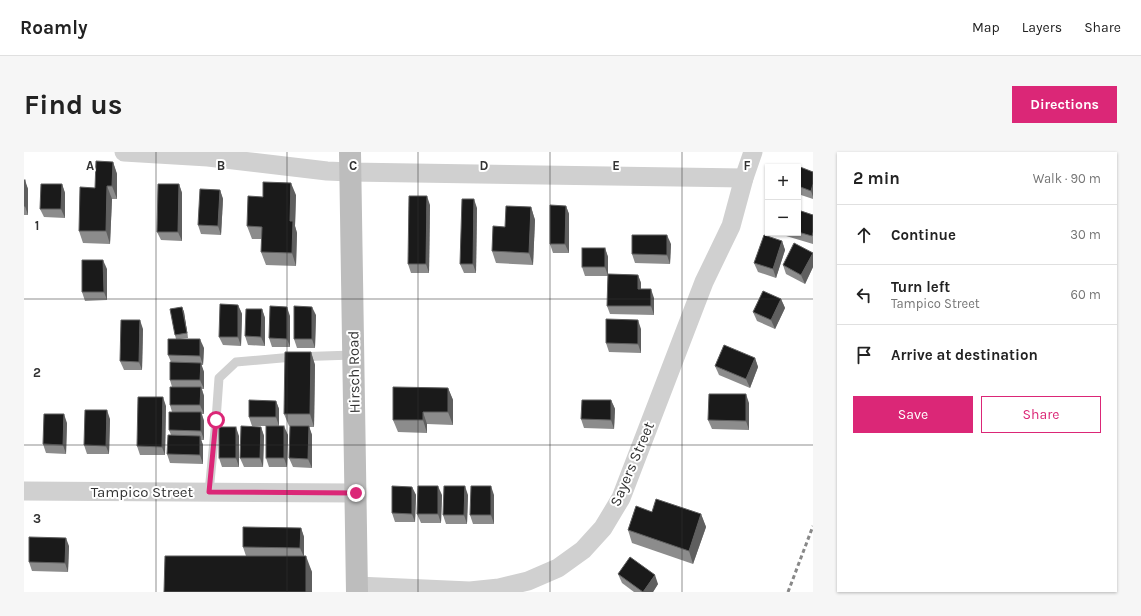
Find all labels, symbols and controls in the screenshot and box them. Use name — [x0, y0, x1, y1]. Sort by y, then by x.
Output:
text: Roamly — [20, 17, 87, 39]
text: Map — [972, 19, 1000, 36]
text: Layers — [1022, 19, 1062, 36]
text: Share — [1084, 19, 1121, 36]
button: Directions — [1012, 86, 1117, 123]
text: Find us — [24, 88, 123, 121]
text: A — [86, 158, 94, 173]
text: B — [217, 158, 225, 173]
text: C — [349, 158, 357, 173]
text: D — [480, 158, 489, 173]
text: E — [612, 158, 620, 173]
text: F — [743, 158, 751, 173]
map controls — [765, 164, 801, 236]
button: + — [765, 164, 801, 200]
text: 2 min — [853, 168, 900, 188]
text: Walk · 90 m — [1033, 171, 1101, 186]
button: − — [765, 200, 801, 236]
text: 1 — [35, 218, 39, 233]
icon: ahead — [853, 224, 875, 246]
text: Continue — [891, 226, 956, 244]
text: 30 m — [1070, 227, 1101, 242]
text: Turn left — [891, 278, 950, 296]
icon: left — [853, 284, 875, 306]
text: 60 m — [1071, 287, 1101, 302]
text: Tampico Street — [891, 296, 980, 311]
street label: Hirsch Road — [344, 331, 364, 413]
icon: arrive — [853, 344, 875, 366]
text: Arrive at destination — [891, 346, 1038, 364]
text: 2 — [33, 365, 41, 380]
button: Save — [853, 396, 973, 433]
button: Share — [981, 396, 1101, 433]
route start — [207, 411, 225, 429]
street label: Sayers Street — [606, 419, 658, 509]
street label: Tampico Street — [91, 483, 194, 501]
route end — [347, 484, 365, 502]
text: 3 — [33, 511, 41, 526]

